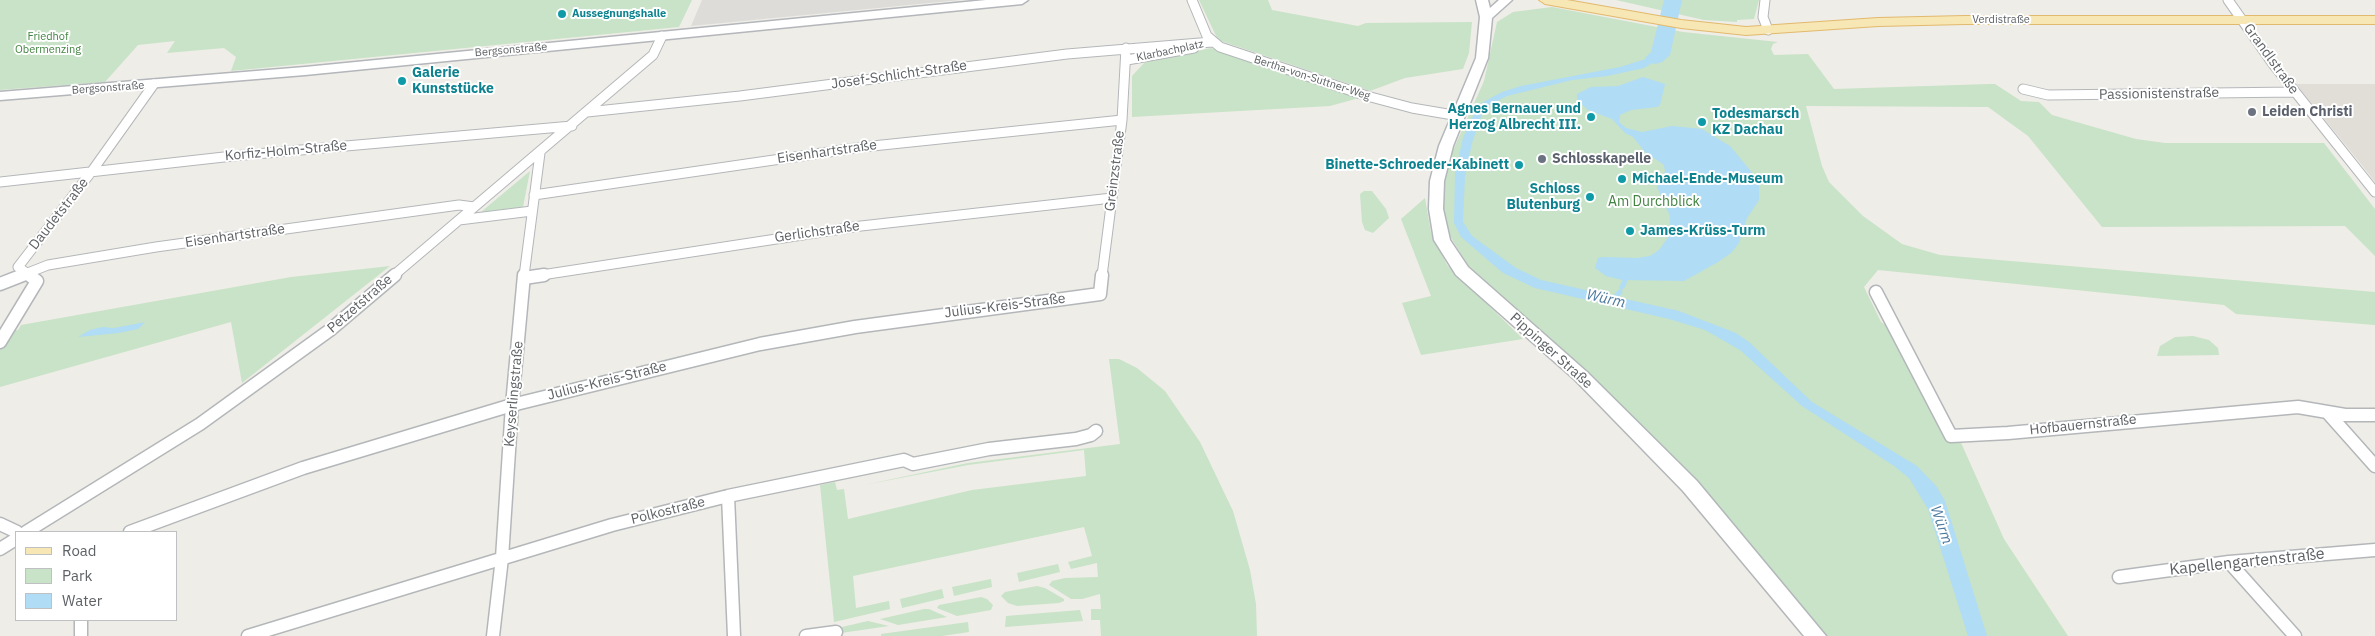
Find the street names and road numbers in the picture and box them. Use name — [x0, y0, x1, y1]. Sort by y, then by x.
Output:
street label: Verdistraße — [1972, 13, 2030, 27]
street label: Grandlstraße — [2240, 20, 2302, 98]
street label: Klarbachplatz — [1135, 37, 1205, 65]
street label: Bergsonstraße — [474, 40, 548, 60]
street label: Bertha-von-Suttner-Weg — [1252, 53, 1372, 103]
street label: Josef-Schlicht-Straße — [830, 57, 968, 93]
street label: Bergsonstraße — [71, 79, 145, 97]
street label: Passionistenstraße — [2099, 85, 2219, 103]
street label: Greinzstraße — [1102, 130, 1128, 212]
street label: Korfiz-Holm-Straße — [224, 137, 348, 165]
street label: Eisenhartstraße — [776, 137, 878, 167]
street label: Daudetstraße — [26, 175, 92, 253]
street label: Gerlichstraße — [773, 218, 861, 246]
street label: Eisenhartstraße — [184, 221, 286, 251]
street label: Petzetstraße — [324, 271, 396, 337]
street label: Julius-Kreis-Straße — [944, 290, 1066, 322]
street label: Pippinger Straße — [1506, 310, 1596, 392]
street label: Keyserlingstraße — [501, 340, 527, 448]
street label: Julius-Kreis-Straße — [546, 358, 668, 404]
street label: Hofbauernstraße — [2029, 411, 2137, 439]
street label: Polkostraße — [629, 494, 707, 528]
street label: Kapellengartenstraße — [2168, 544, 2326, 580]

